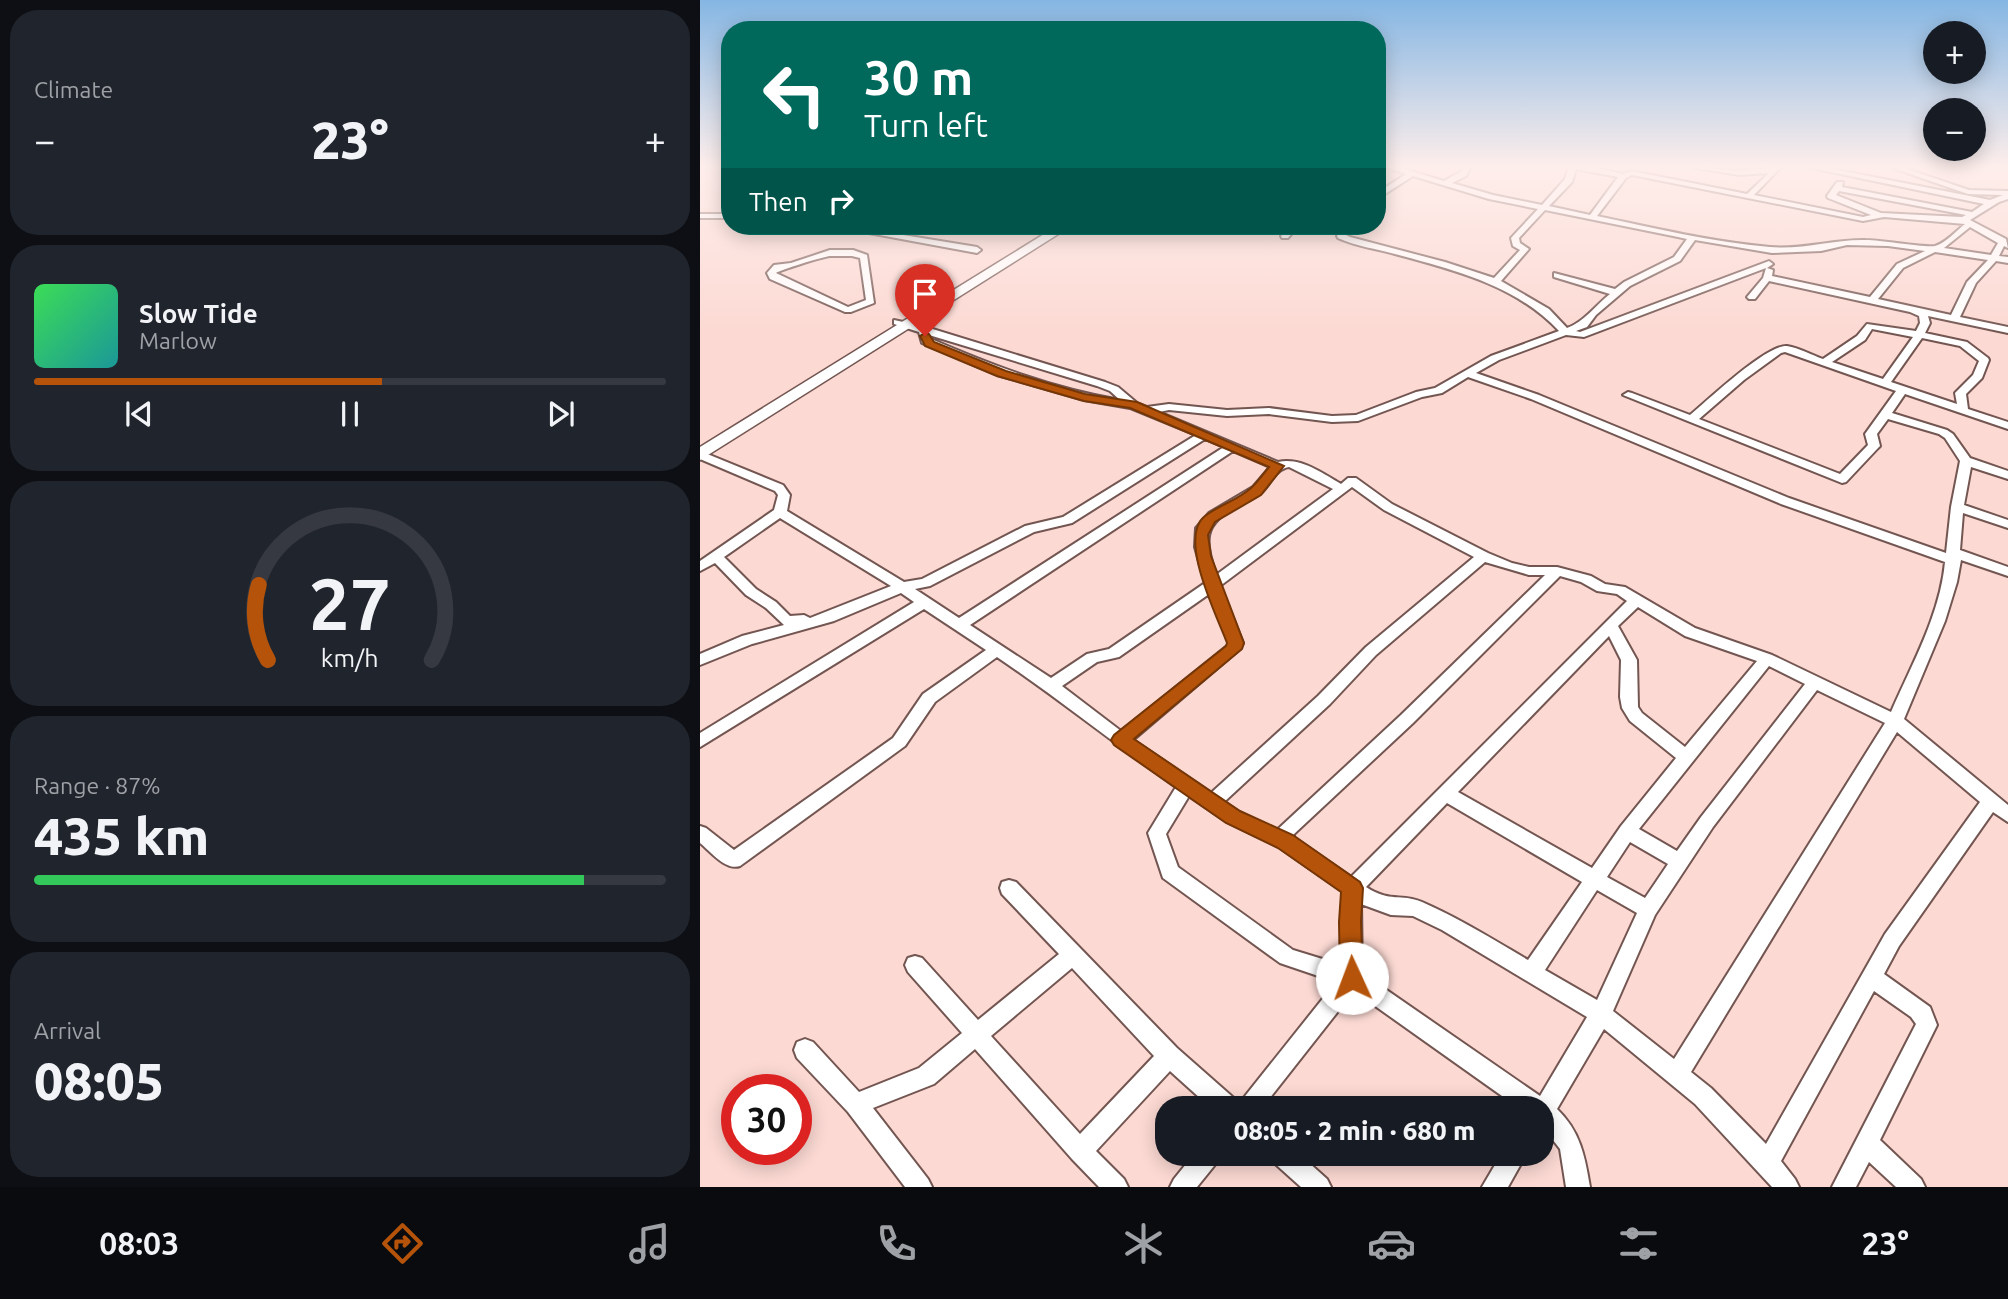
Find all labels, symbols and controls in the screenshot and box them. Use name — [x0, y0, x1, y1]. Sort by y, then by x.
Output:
map controls — [1923, 21, 1986, 161]
button: + — [1923, 21, 1986, 84]
icon: left — [749, 49, 840, 140]
text: 30 m — [864, 49, 973, 104]
text: Climate — [34, 77, 113, 102]
button: − — [1923, 98, 1986, 161]
text: Turn left — [864, 107, 988, 143]
text: 23° — [311, 111, 389, 169]
text: − — [34, 119, 55, 161]
text: + — [645, 119, 666, 161]
icon: right — [822, 182, 860, 220]
text: Then — [749, 187, 808, 216]
pin — [895, 264, 955, 336]
icon: arrive — [906, 275, 944, 313]
text: Slow Tide — [139, 299, 258, 328]
text: Marlow — [139, 328, 217, 353]
icon: previous — [120, 395, 158, 433]
icon: pause — [331, 395, 369, 433]
icon: next — [542, 395, 580, 433]
text: 27 — [309, 562, 391, 644]
text: km/h — [321, 643, 379, 671]
text: Range · 87% — [34, 773, 161, 798]
text: 435 km — [34, 807, 209, 865]
position arrow — [1315, 941, 1389, 1015]
text: Arrival — [34, 1018, 101, 1043]
text: 08:05 — [34, 1052, 164, 1110]
speed limit sign: 30 — [721, 1074, 812, 1165]
text: 08:05 · 2 min · 680 m — [1234, 1116, 1475, 1145]
icon: directions — [378, 1219, 427, 1268]
icon: music — [625, 1219, 674, 1268]
icon: phone — [872, 1219, 921, 1268]
icon: climate — [1119, 1219, 1168, 1268]
icon: car — [1367, 1219, 1416, 1268]
icon: filters — [1614, 1219, 1663, 1268]
text: 08:03 — [99, 1225, 179, 1261]
text: 23° — [1861, 1225, 1909, 1261]

